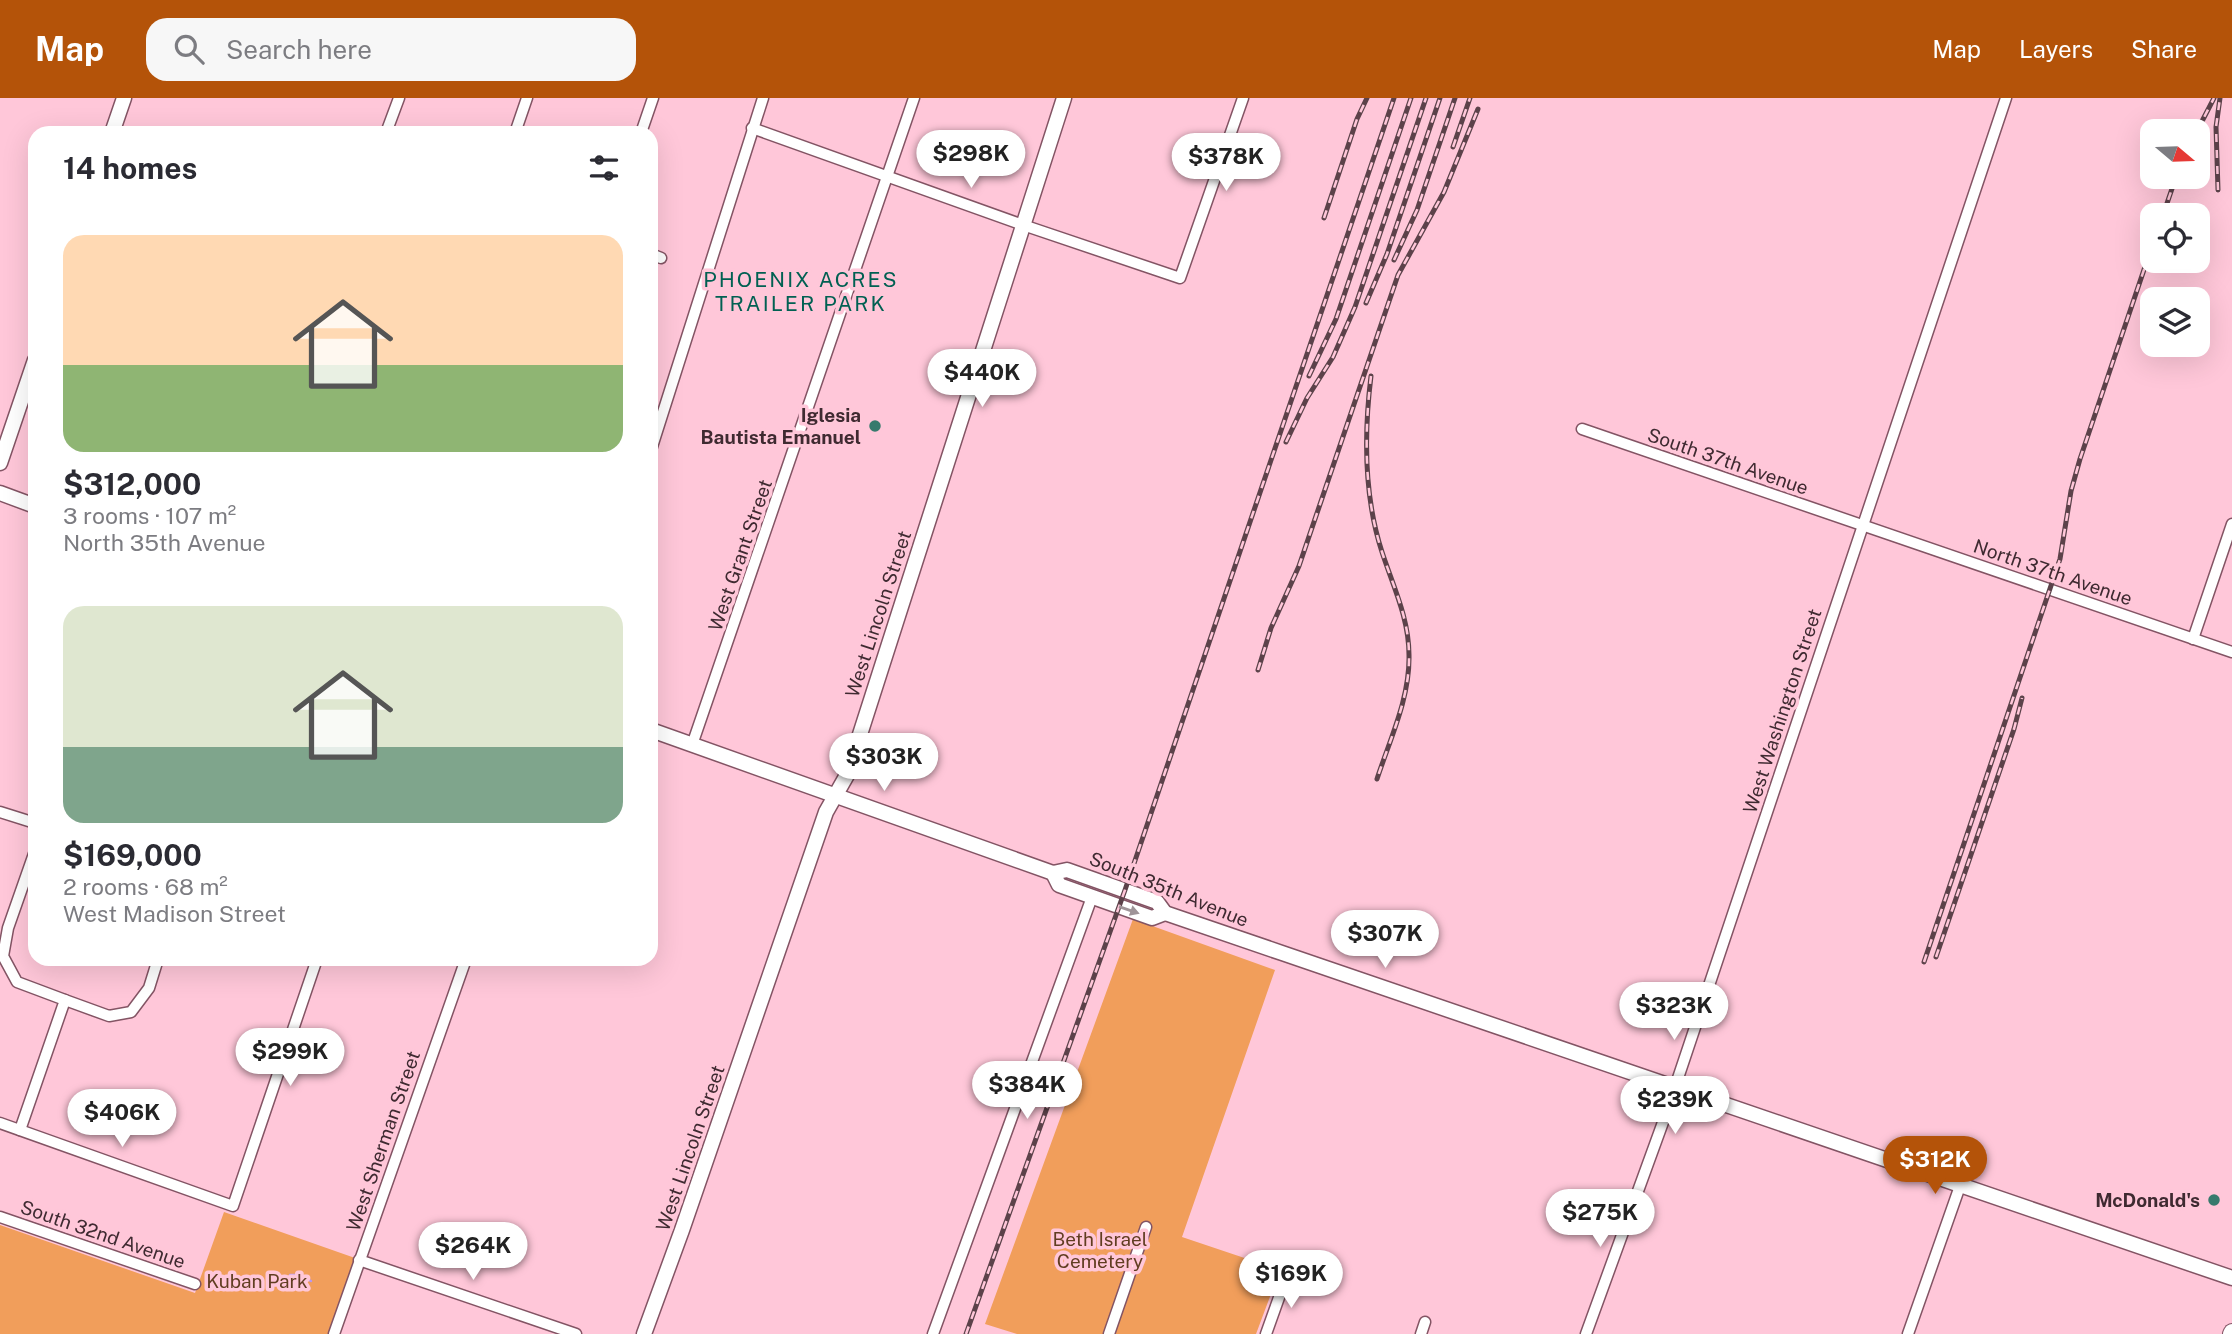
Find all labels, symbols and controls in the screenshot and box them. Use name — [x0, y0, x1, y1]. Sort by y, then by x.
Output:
search box — [146, 18, 636, 81]
text: Map — [35, 30, 104, 68]
icon: search — [170, 30, 208, 68]
text: Search here — [226, 34, 372, 65]
text: Map — [1932, 35, 1981, 63]
text: Layers — [2019, 35, 2093, 63]
text: Share — [2131, 35, 2197, 63]
north arrow — [2140, 119, 2210, 189]
map controls — [2140, 119, 2210, 357]
pin: $298K — [922, 130, 1020, 190]
pin: $378K — [1177, 134, 1275, 193]
text: $298K — [932, 139, 1010, 166]
text: $378K — [1188, 142, 1264, 169]
icon: filters — [585, 149, 623, 187]
text: 14 homes — [63, 150, 197, 186]
button: locate — [2140, 203, 2210, 273]
district label: PHOENIX ACRES TRAILER PARK — [703, 267, 899, 316]
icon: home — [280, 281, 406, 407]
button: layers — [2140, 287, 2210, 357]
pin: $440K — [933, 350, 1031, 409]
text: $440K — [943, 358, 1021, 385]
place label: Iglesia Bautista Emanuel — [701, 404, 861, 448]
marker: Iglesia Bautista Emanuel — [867, 418, 883, 434]
street label: South 37th Avenue — [1645, 423, 1811, 499]
text: $312,000 — [63, 466, 201, 502]
street label: West Grant Street — [704, 476, 776, 634]
text: 3 rooms · 107 m² — [63, 502, 236, 529]
street label: West Lincoln Street — [841, 528, 915, 700]
text: North 35th Avenue — [63, 529, 266, 556]
street label: North 37th Avenue — [1971, 535, 2135, 609]
street label: West Washington Street — [1738, 606, 1826, 816]
icon: home — [280, 652, 406, 778]
pin: $303K — [835, 734, 933, 793]
text: $303K — [845, 742, 923, 769]
text: $169,000 — [63, 837, 202, 873]
street label: South 35th Avenue — [1086, 847, 1252, 931]
text: 2 rooms · 68 m² — [63, 873, 228, 900]
text: West Madison Street — [63, 900, 286, 927]
one-way arrow — [1118, 905, 1139, 916]
pin: $307K — [1336, 910, 1434, 970]
text: $307K — [1347, 919, 1423, 946]
pin: $323K — [1625, 982, 1723, 1042]
text: $323K — [1635, 991, 1713, 1018]
pin: $299K — [241, 1028, 339, 1088]
text: $299K — [252, 1037, 329, 1064]
street label: West Sherman Street — [342, 1048, 424, 1234]
street label: West Lincoln Street — [651, 1062, 729, 1234]
pin: $384K — [978, 1062, 1076, 1121]
text: $384K — [988, 1070, 1066, 1097]
pin: $239K — [1626, 1076, 1724, 1136]
text: $239K — [1636, 1085, 1714, 1112]
pin: $406K — [73, 1090, 171, 1149]
text: $406K — [83, 1098, 161, 1125]
pin: $312K — [1886, 1136, 1984, 1196]
text: $312K — [1899, 1145, 1971, 1172]
place label: McDonald's — [2095, 1189, 2200, 1211]
pin: $275K — [1551, 1190, 1649, 1249]
marker: McDonald's — [2206, 1192, 2222, 1208]
street label: South 32nd Avenue — [18, 1195, 188, 1273]
text: $275K — [1562, 1198, 1638, 1225]
pin: $264K — [424, 1222, 522, 1282]
park label: Beth Israel Cemetery — [1052, 1228, 1148, 1272]
text: $264K — [435, 1231, 511, 1258]
pin: $169K — [1242, 1250, 1340, 1310]
text: $169K — [1255, 1259, 1327, 1286]
park label: Kuban Park — [206, 1270, 308, 1292]

